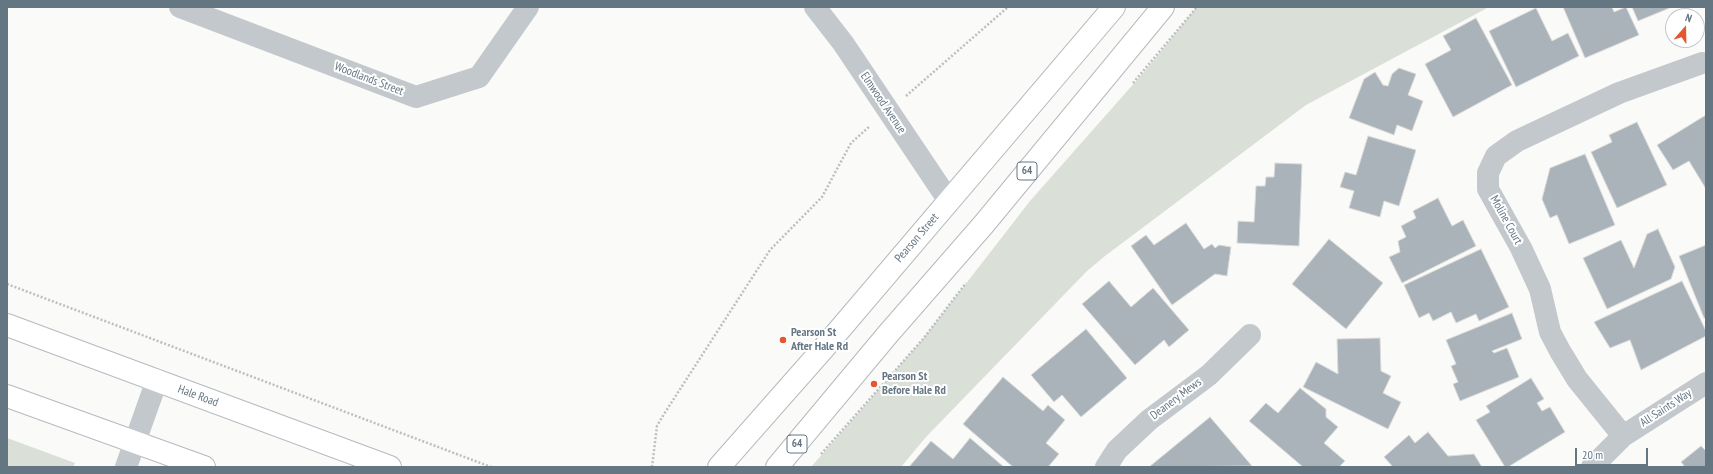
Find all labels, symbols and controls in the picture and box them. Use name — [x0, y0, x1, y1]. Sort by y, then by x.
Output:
north arrow — [1665, 8, 1705, 48]
text: N — [1684, 10, 1694, 25]
street label: Woodlands Street — [332, 59, 406, 99]
street label: Elmwood Avenue — [857, 69, 909, 137]
road number: 64 — [1017, 162, 1037, 180]
street label: Moline Court — [1487, 193, 1525, 247]
street label: Pearson Street — [892, 211, 942, 265]
place label: Pearson St After Hale Rd — [791, 326, 848, 354]
marker: Pearson St After Hale Rd — [778, 335, 788, 345]
place label: Pearson St Before Hale Rd — [882, 370, 946, 398]
street label: Deanery Mews — [1148, 375, 1204, 423]
marker: Pearson St Before Hale Rd — [869, 379, 879, 389]
street label: Hale Road — [176, 382, 220, 410]
street label: All Saints Way — [1638, 386, 1694, 430]
road number: 64 — [787, 435, 807, 453]
scale bar — [1577, 440, 1650, 466]
text: 20 m — [1582, 447, 1603, 462]

